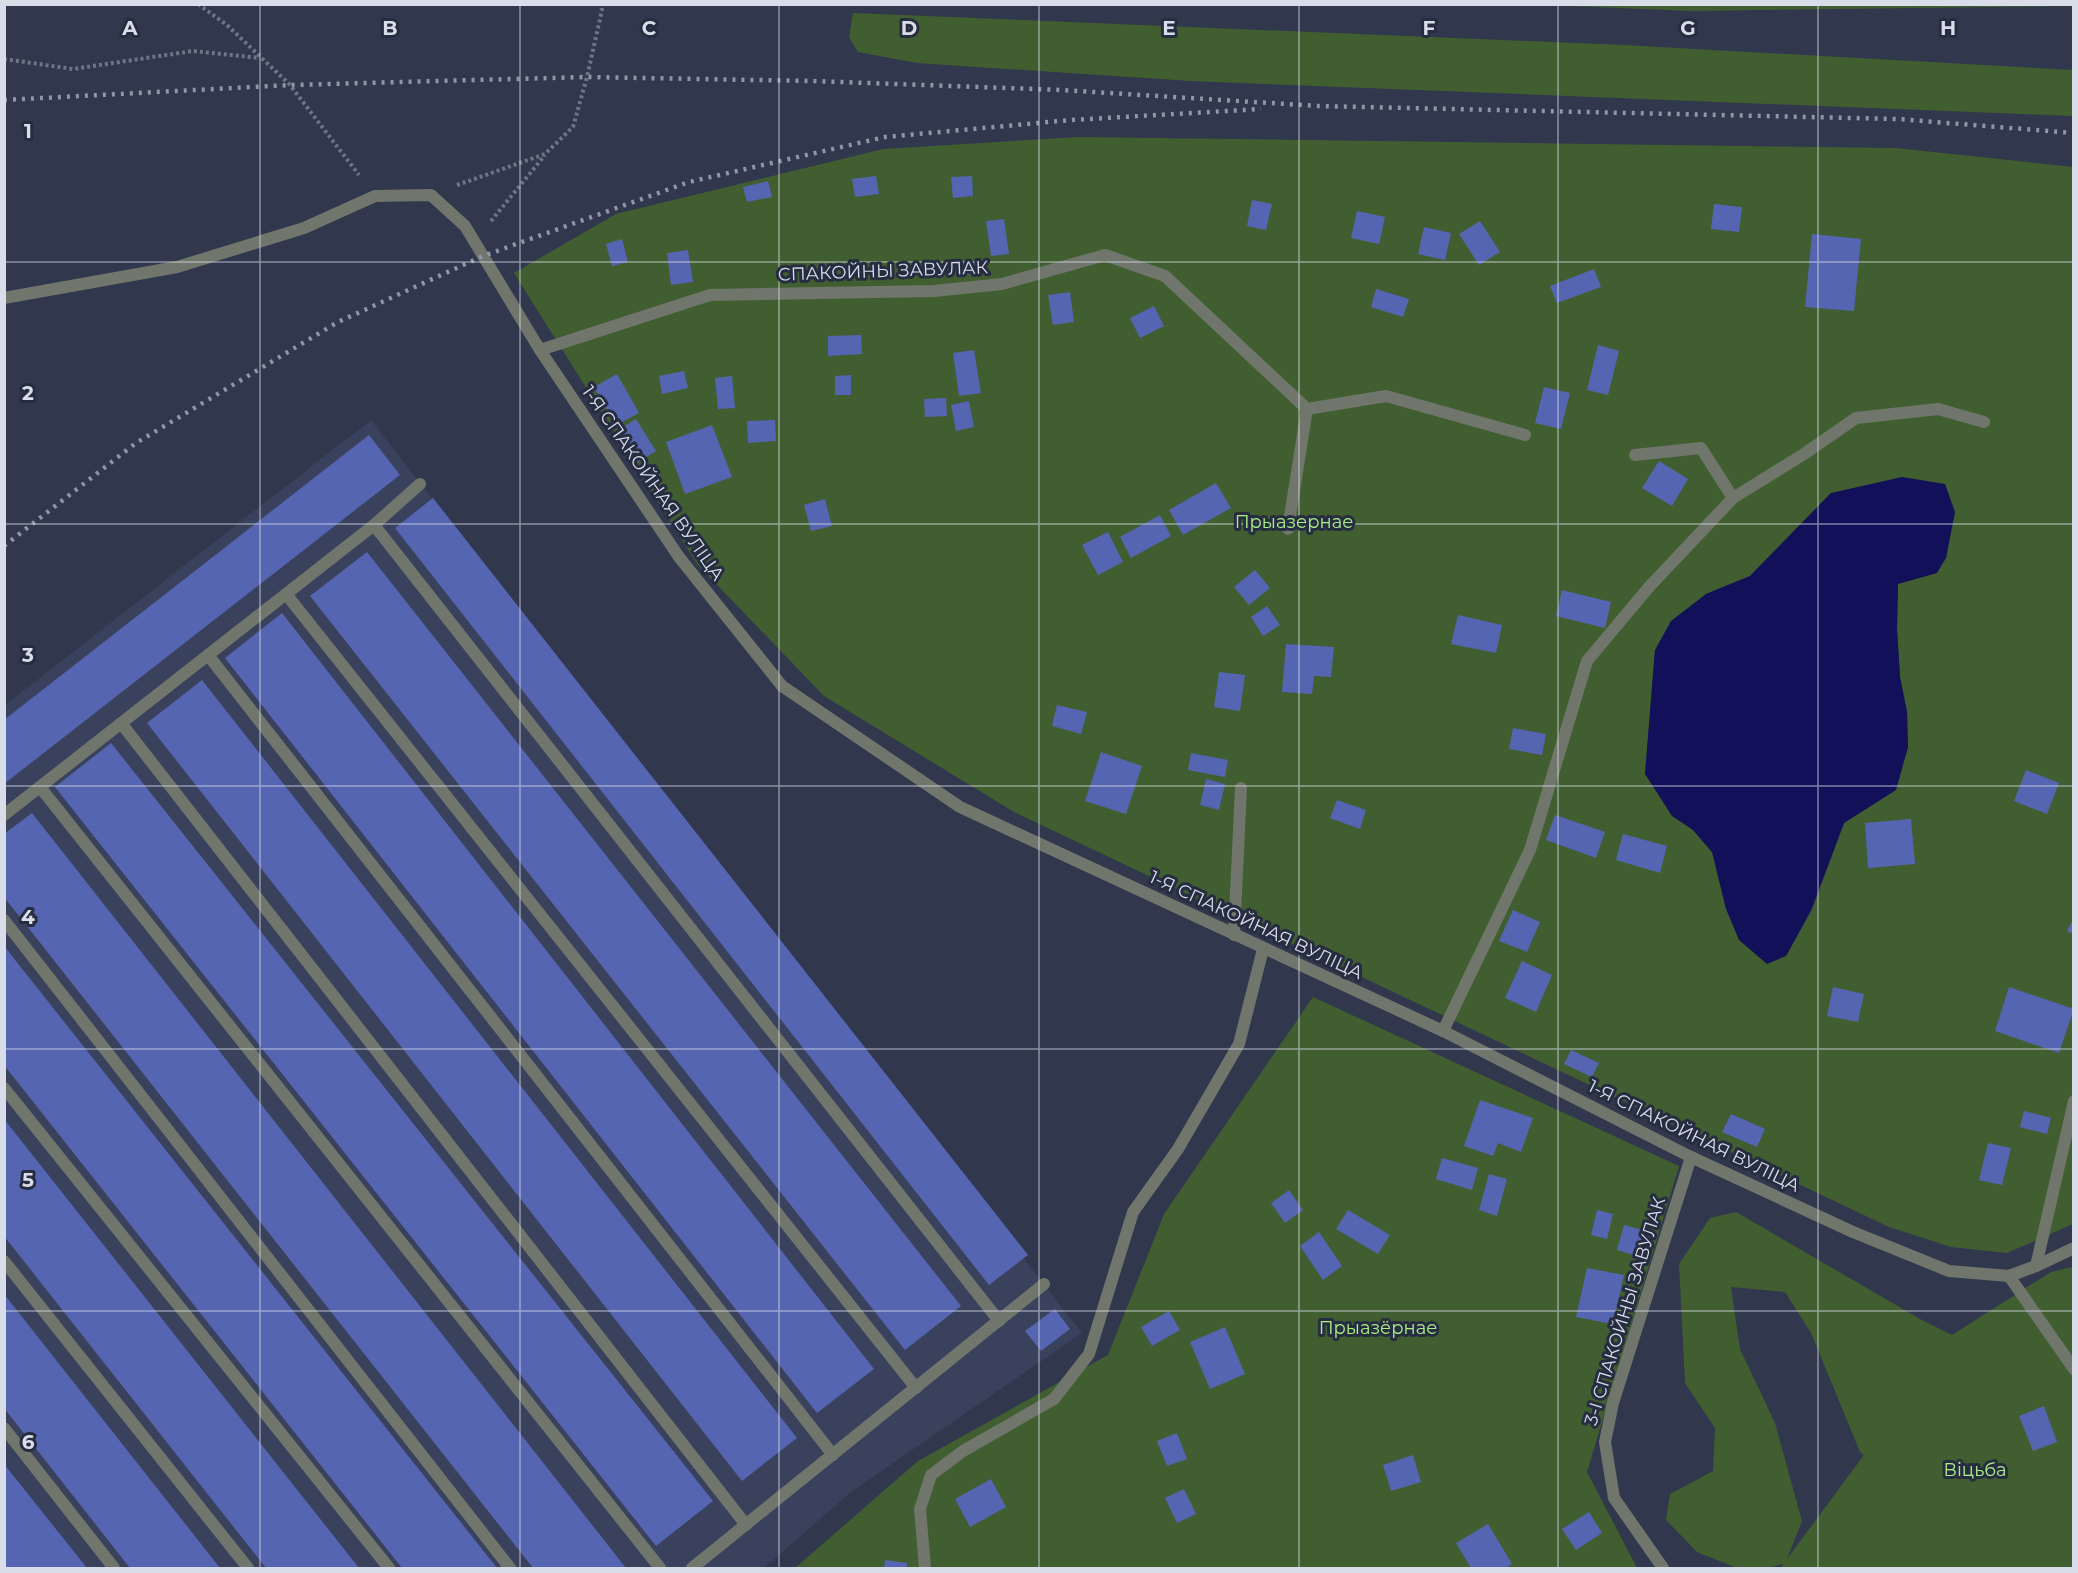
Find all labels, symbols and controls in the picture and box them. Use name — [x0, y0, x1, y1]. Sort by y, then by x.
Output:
text: A — [121, 16, 138, 40]
text: B — [382, 16, 398, 40]
text: C — [642, 16, 657, 40]
text: D — [901, 16, 917, 40]
text: E — [1162, 16, 1176, 40]
text: F — [1423, 16, 1436, 40]
text: G — [1680, 16, 1696, 40]
text: H — [1940, 16, 1956, 40]
text: 1 — [24, 119, 32, 143]
street label: СПАКОЙНЫ ЗАВУЛАК — [778, 256, 989, 286]
text: 2 — [22, 381, 34, 405]
street label: 1-Я СПАКОЙНАЯ ВУЛІЦА — [577, 381, 729, 585]
park label: Прыазернае — [1235, 511, 1353, 533]
text: 3 — [21, 643, 34, 667]
street label: 1-Я СПАКОЙНАЯ ВУЛІЦА — [1146, 866, 1367, 984]
text: 4 — [21, 905, 35, 929]
street label: 1-Я СПАКОЙНАЯ ВУЛІЦА — [1584, 1075, 1804, 1197]
text: 5 — [22, 1168, 34, 1192]
street label: 3-І СПАКОЙНЫ ЗАВУЛАК — [1580, 1194, 1670, 1428]
park label: Прыазёрнае — [1319, 1317, 1437, 1339]
text: 6 — [22, 1430, 35, 1454]
park label: Віцьба — [1943, 1459, 2007, 1481]

